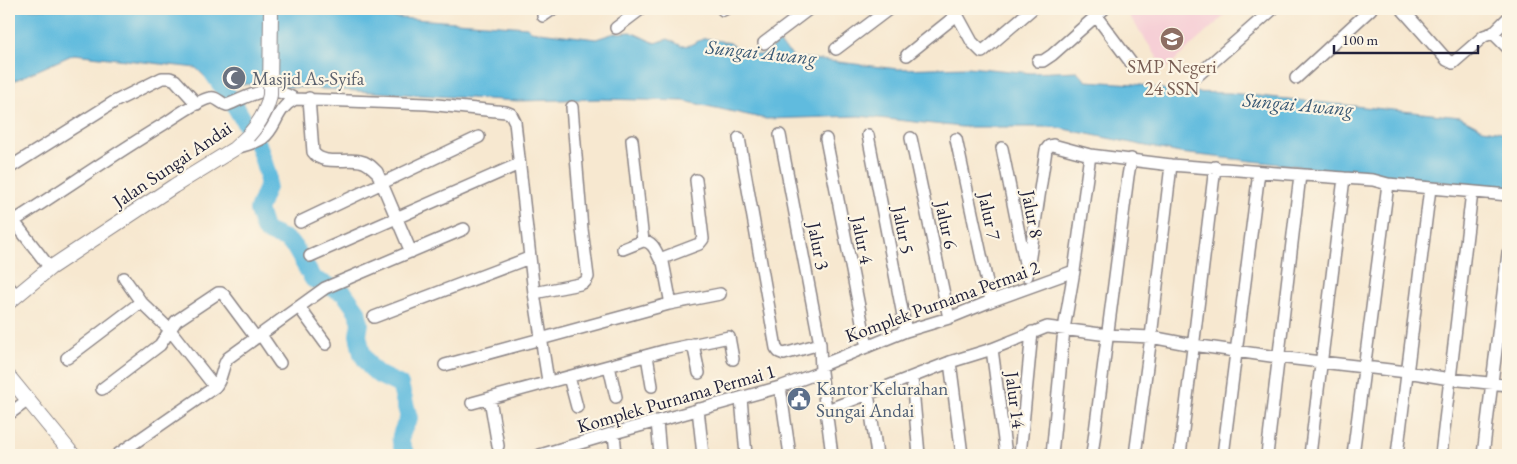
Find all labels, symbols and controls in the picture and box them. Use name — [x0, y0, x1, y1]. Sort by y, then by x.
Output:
scale bar — [1334, 22, 1478, 54]
school or university icon: SMP Negeri 24 SSN — [1159, 26, 1185, 52]
text: 100 m — [1342, 30, 1379, 49]
water label: Sungai Awang — [704, 33, 818, 71]
place label: SMP Negeri 24 SSN — [1127, 54, 1217, 101]
mosque icon: Masjid As-Syifa — [221, 65, 247, 91]
place label: Masjid As-Syifa — [252, 66, 365, 91]
water label: Sungai Awang — [1241, 86, 1355, 122]
street label: Jalan Sungai Andai — [106, 115, 237, 215]
street label: Jalur 8 — [1015, 186, 1049, 240]
street label: Jalur 7 — [972, 188, 1007, 243]
street label: Jalur 6 — [929, 197, 964, 251]
street label: Jalur 5 — [886, 202, 920, 256]
street label: Jalur 4 — [845, 212, 880, 267]
street label: Jalur 3 — [801, 218, 835, 272]
street label: Komplek Purnama Permai 2 — [841, 255, 1043, 348]
street label: Komplek Purnama Permai 1 — [574, 358, 778, 439]
street label: Jalur 14 — [999, 368, 1031, 431]
place label: Kantor Kelurahan Sungai Andai — [816, 376, 948, 423]
public building icon: Kantor Kelurahan Sungai Andai — [786, 386, 812, 412]

